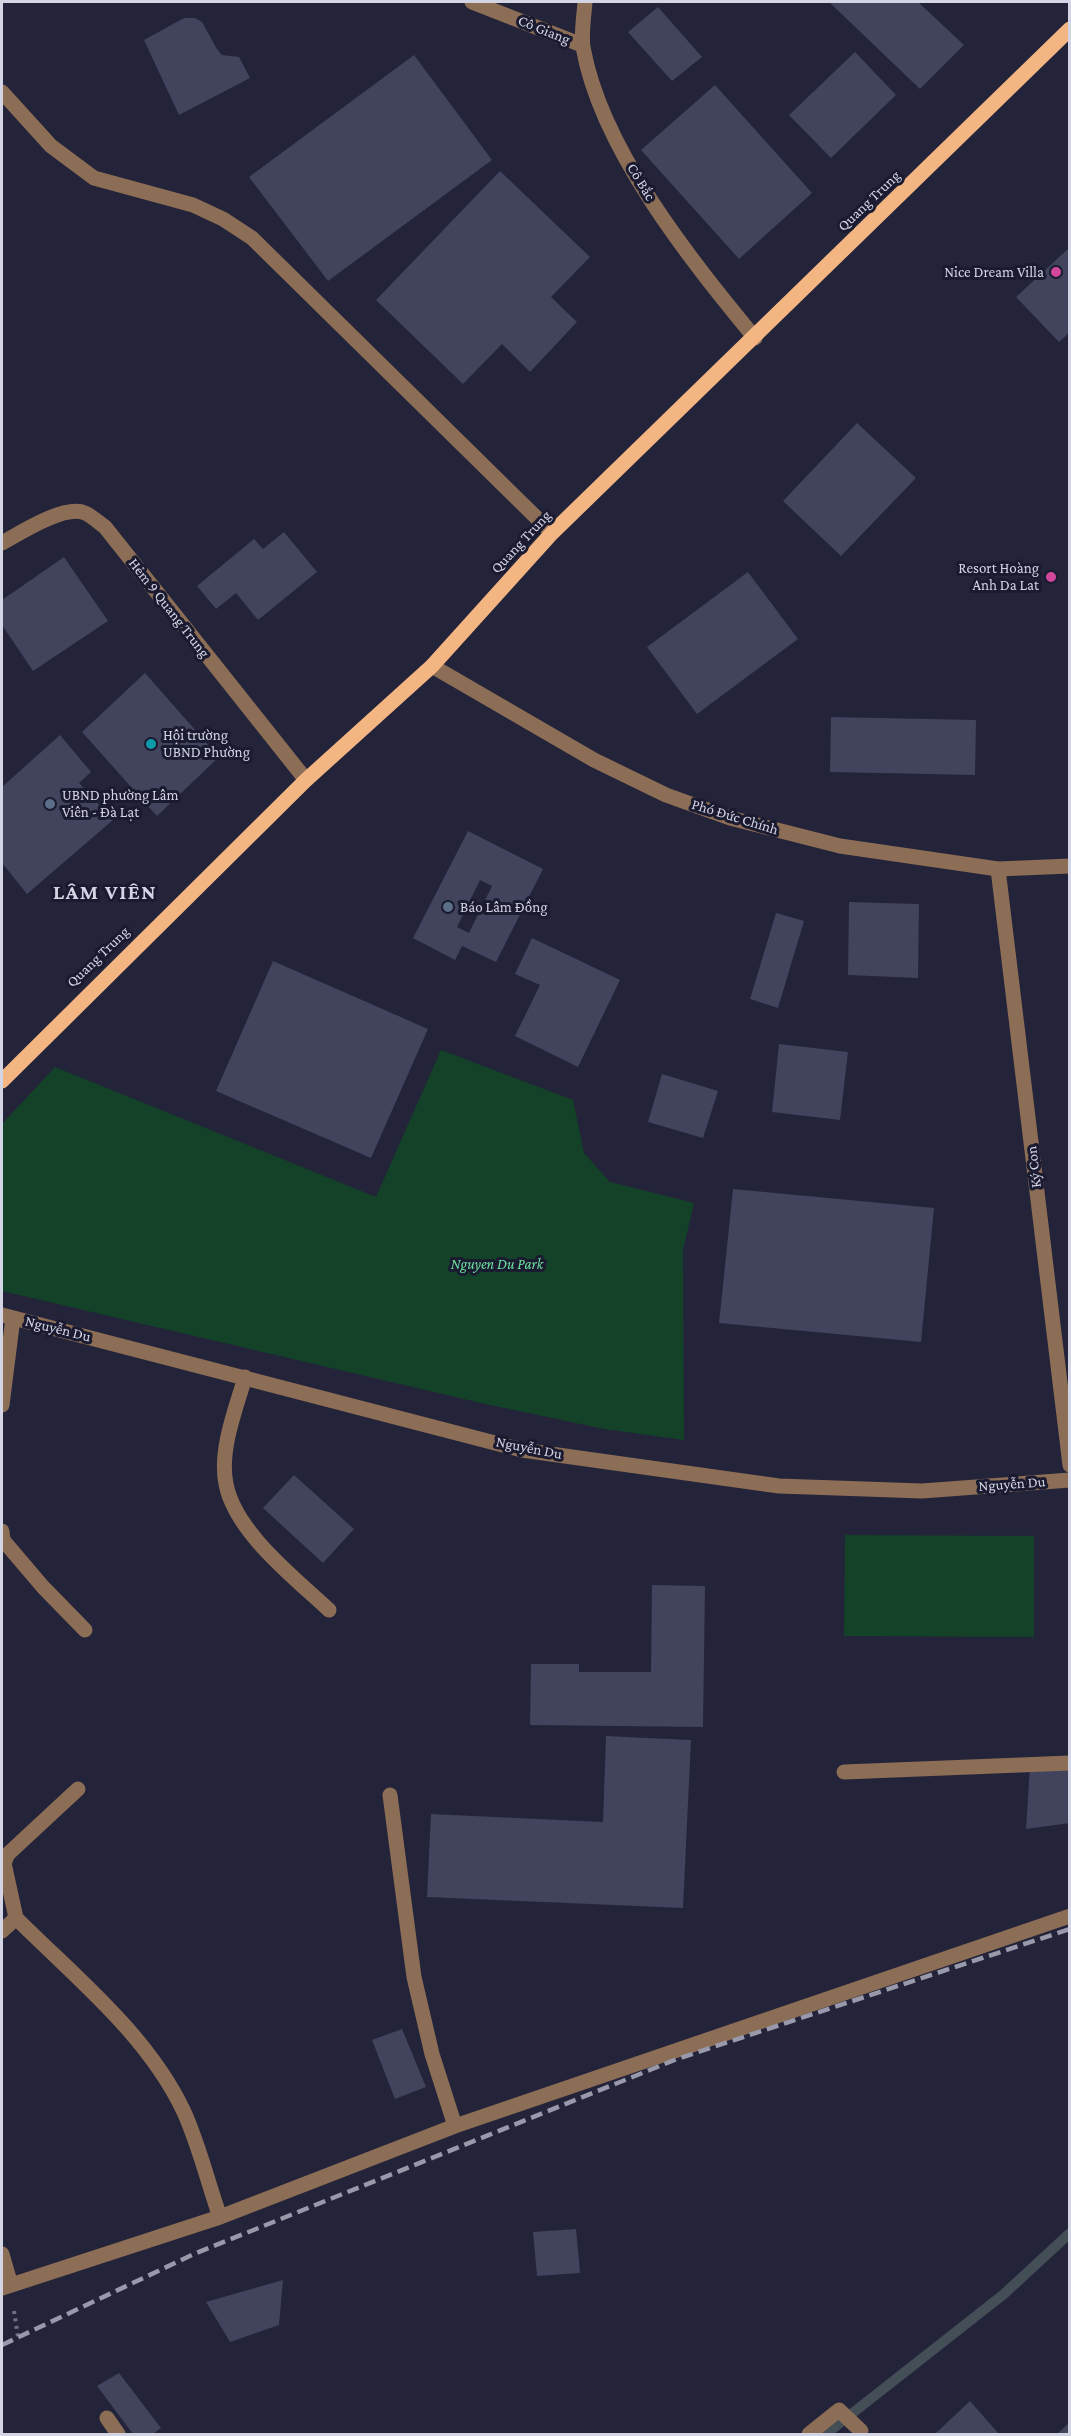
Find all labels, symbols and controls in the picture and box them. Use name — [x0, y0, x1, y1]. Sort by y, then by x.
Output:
street label: Cô Giang — [515, 11, 573, 49]
street label: Cô Bắc — [623, 160, 659, 204]
street label: Quang Trung — [834, 167, 904, 235]
place label: Nice Dream Villa — [944, 263, 1044, 281]
marker: Nice Dream Villa — [1049, 265, 1063, 279]
street label: Quang Trung — [487, 507, 555, 577]
street label: Hẻm 9 Quang Trung — [124, 555, 214, 661]
place label: Resort Hoàng Anh Da Lat — [958, 559, 1039, 594]
marker: Resort Hoàng Anh Da Lat — [1044, 570, 1058, 584]
place label: Hội trường UBND Phường — [163, 726, 250, 761]
marker: Hội trường UBND Phường — [144, 737, 158, 751]
place label: UBND phường Lâm Viên - Đà Lạt — [62, 786, 179, 821]
street label: Phó Đức Chính — [689, 795, 781, 839]
marker: UBND phường Lâm Viên - Đà Lạt — [43, 797, 57, 811]
district label: LÂM VIÊN — [53, 880, 157, 906]
place label: Báo Lâm Đồng — [460, 898, 547, 916]
marker: Báo Lâm Đồng — [441, 900, 455, 914]
street label: Quang Trung — [63, 923, 133, 991]
street label: Ký Con — [1023, 1145, 1045, 1189]
park label: Nguyen Du Park — [451, 1255, 543, 1273]
street label: Nguyễn Du — [23, 1312, 93, 1346]
street label: Nguyễn Du — [494, 1433, 564, 1463]
street label: Nguyễn Du — [978, 1473, 1046, 1495]

